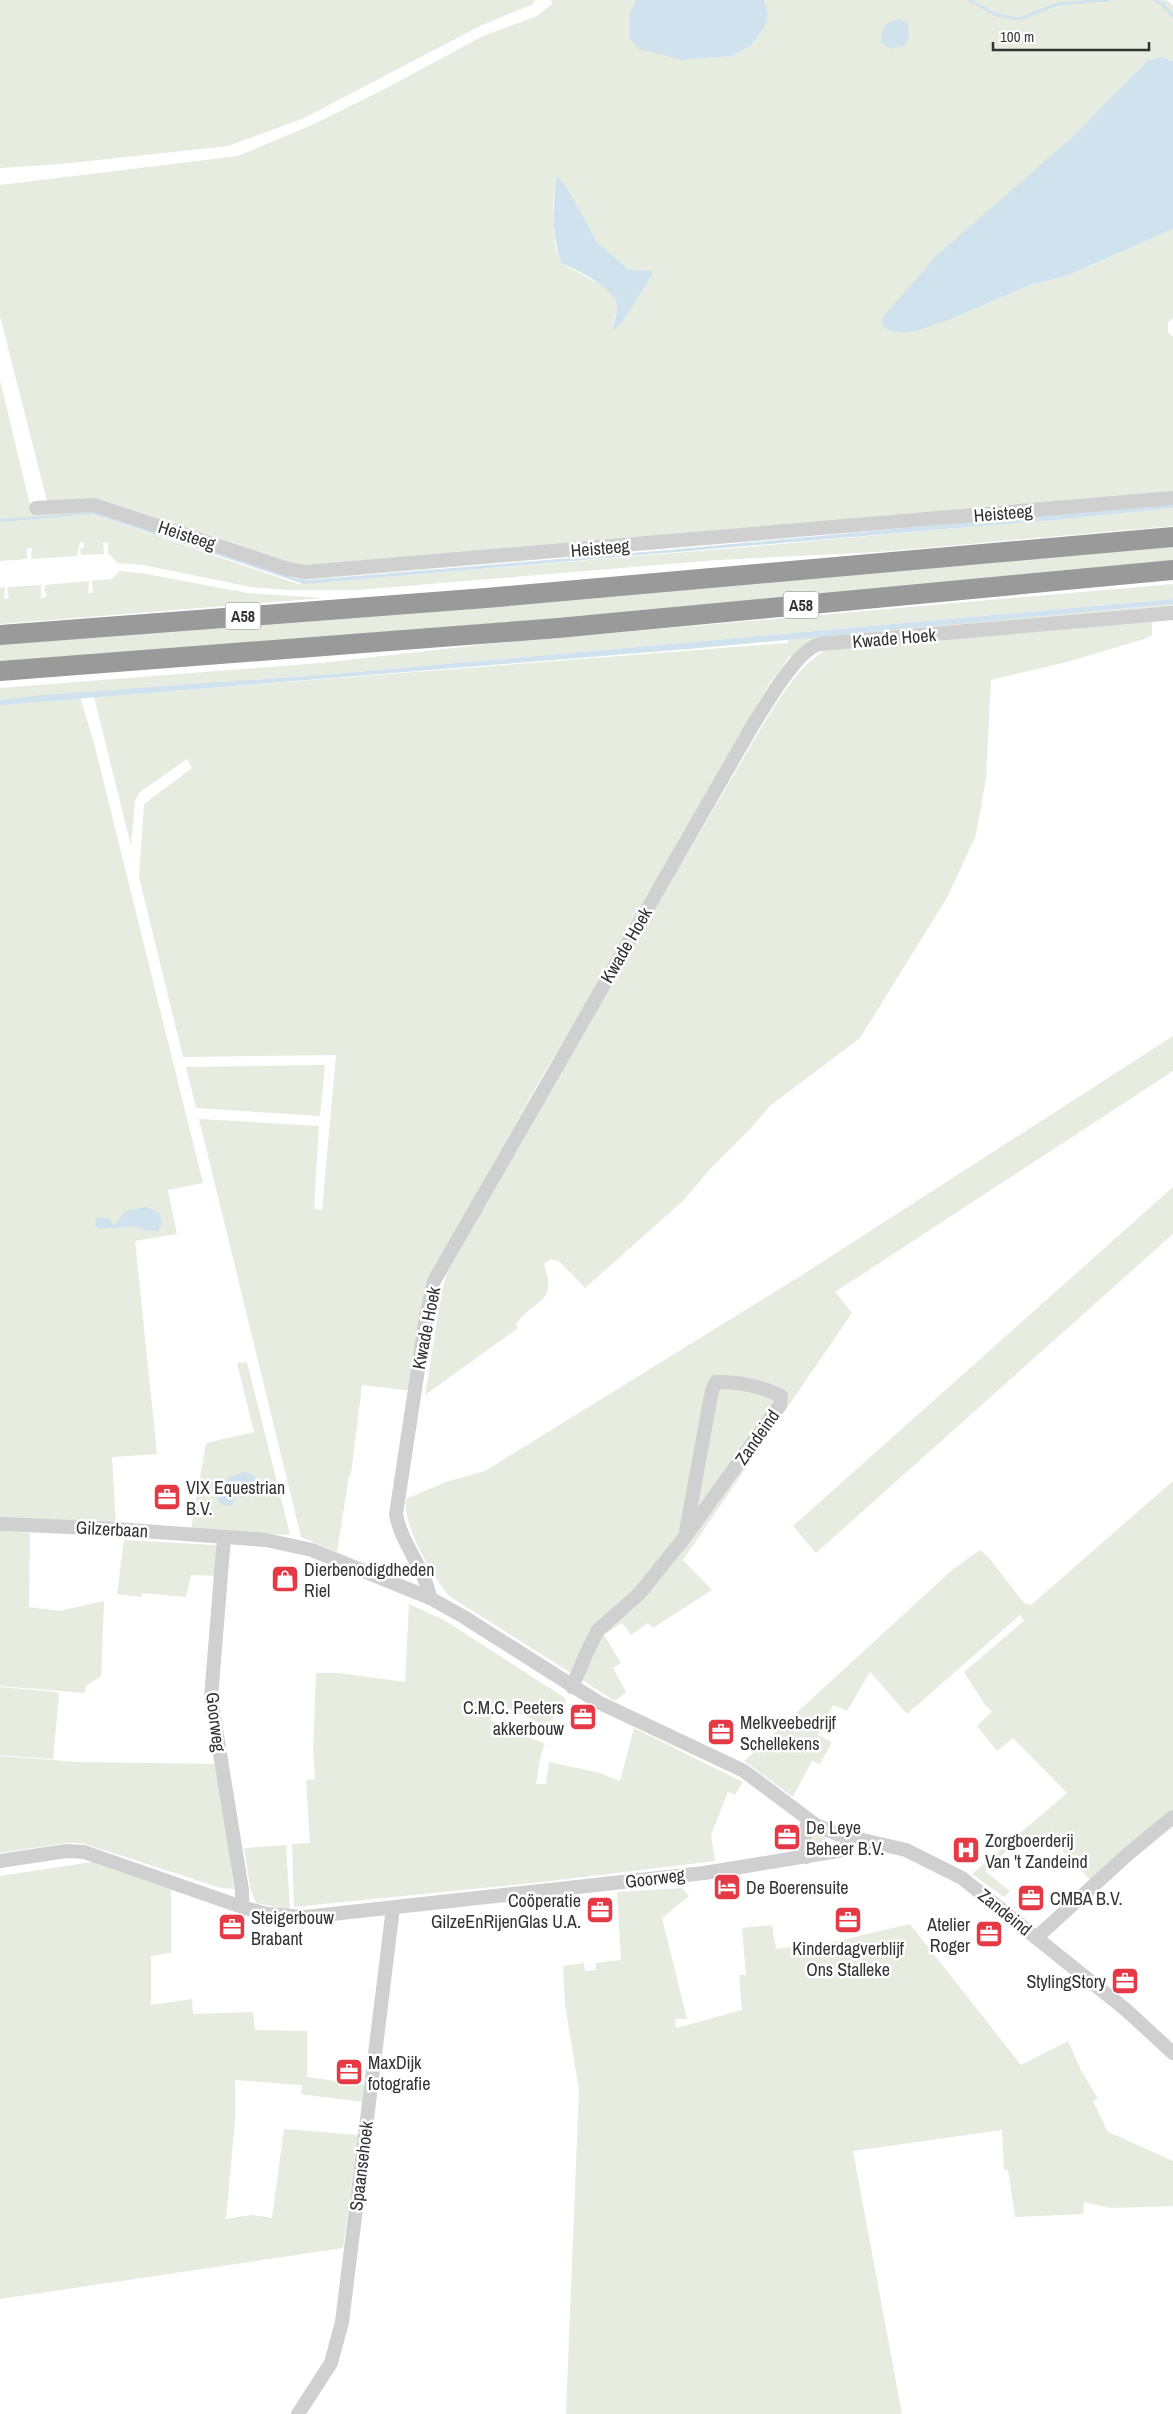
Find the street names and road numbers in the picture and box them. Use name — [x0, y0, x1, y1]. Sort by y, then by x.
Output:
street label: Heisteeg — [972, 498, 1034, 528]
street label: Heisteeg — [155, 514, 220, 556]
street label: Heisteeg — [569, 533, 631, 563]
road number: A58 — [784, 592, 818, 618]
road number: A58 — [226, 602, 260, 630]
street label: Kwade Hoek — [851, 622, 937, 654]
street label: Kwade Hoek — [594, 902, 658, 987]
street label: Kwade Hoek — [406, 1284, 446, 1371]
street label: Zandeind — [729, 1404, 785, 1470]
street label: Gilzerbaan — [75, 1515, 149, 1543]
street label: Goorweg — [200, 1691, 232, 1754]
street label: Goorweg — [624, 1862, 687, 1894]
street label: Zandeind — [973, 1883, 1037, 1941]
street label: Spaansehoek — [343, 2119, 379, 2212]

